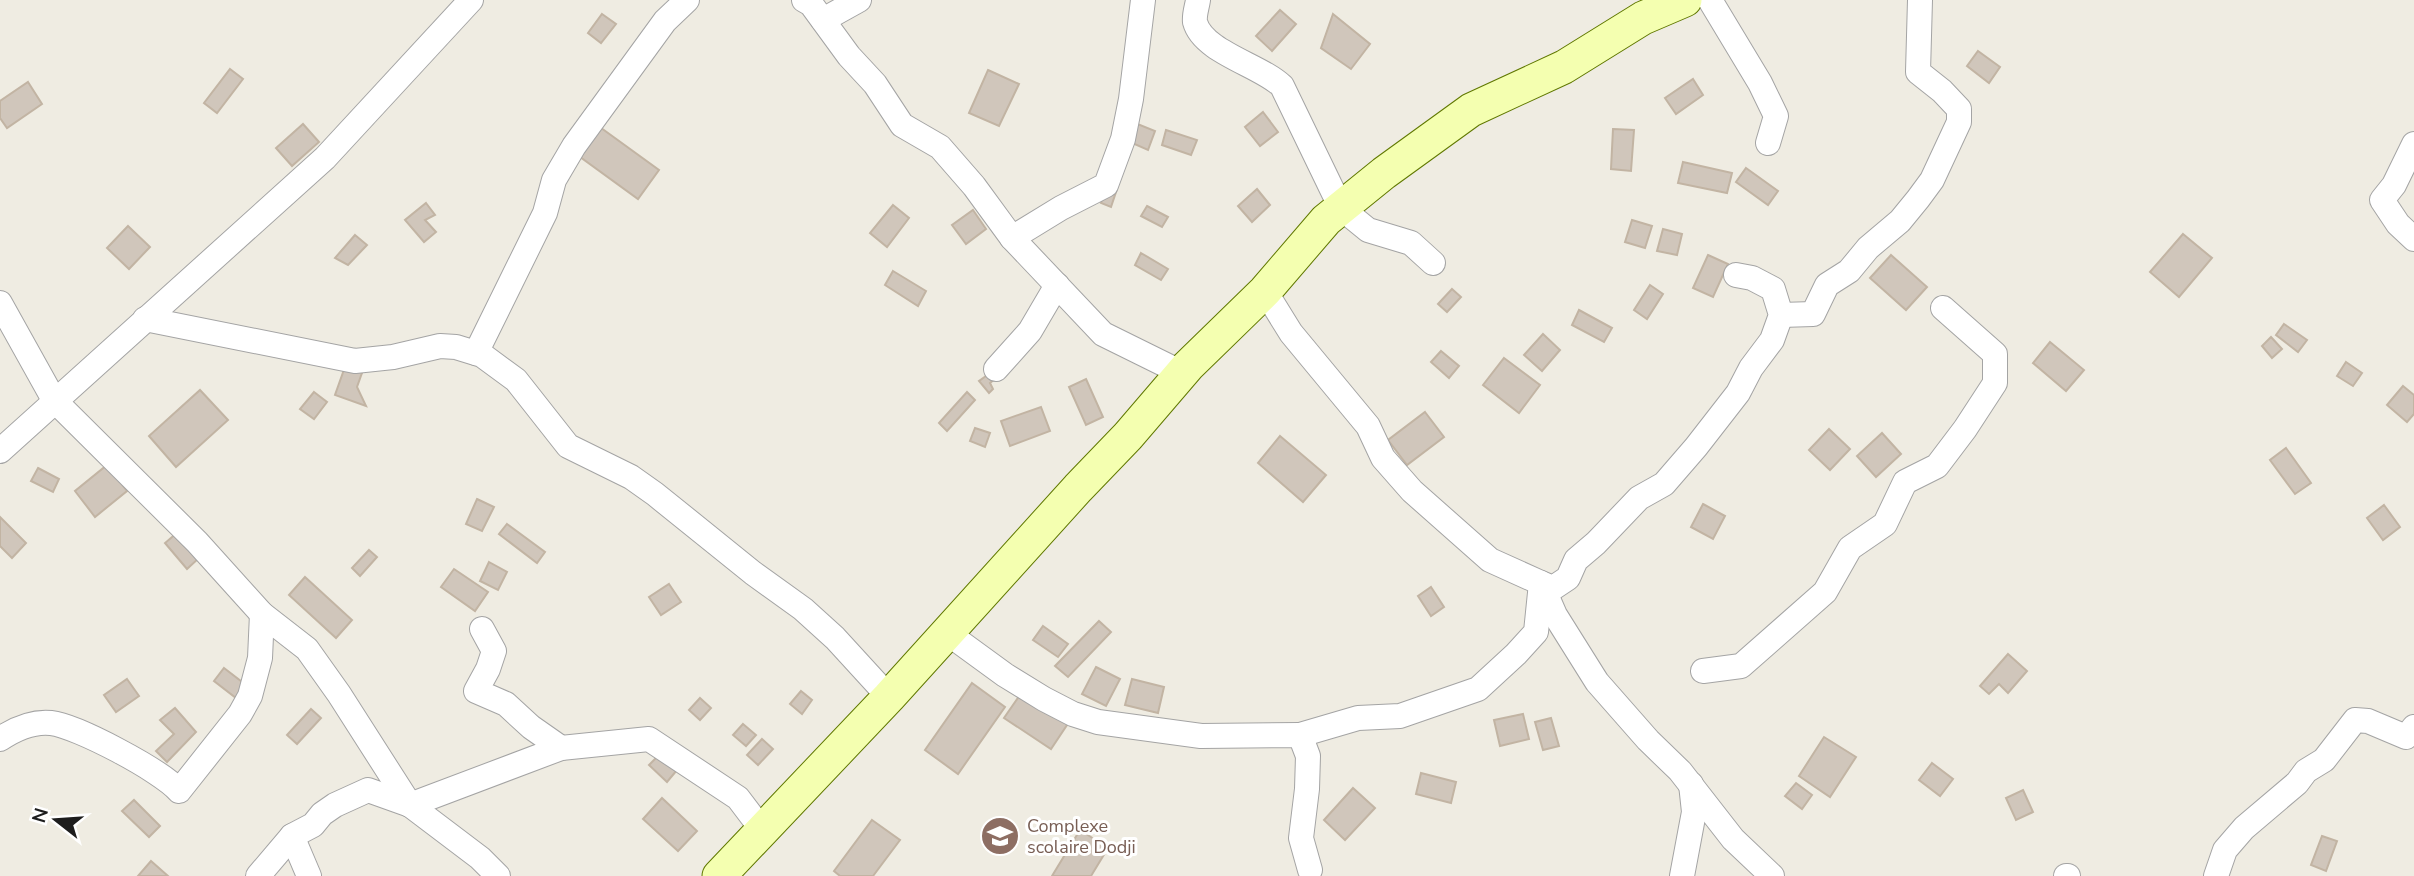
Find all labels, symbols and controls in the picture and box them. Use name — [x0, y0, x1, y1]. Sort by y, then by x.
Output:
north arrow — [21, 785, 91, 855]
text: N — [26, 805, 55, 826]
place label: Complexe scolaire Dodji — [1027, 814, 1136, 859]
school or university icon: Complexe scolaire Dodji — [979, 815, 1021, 857]

